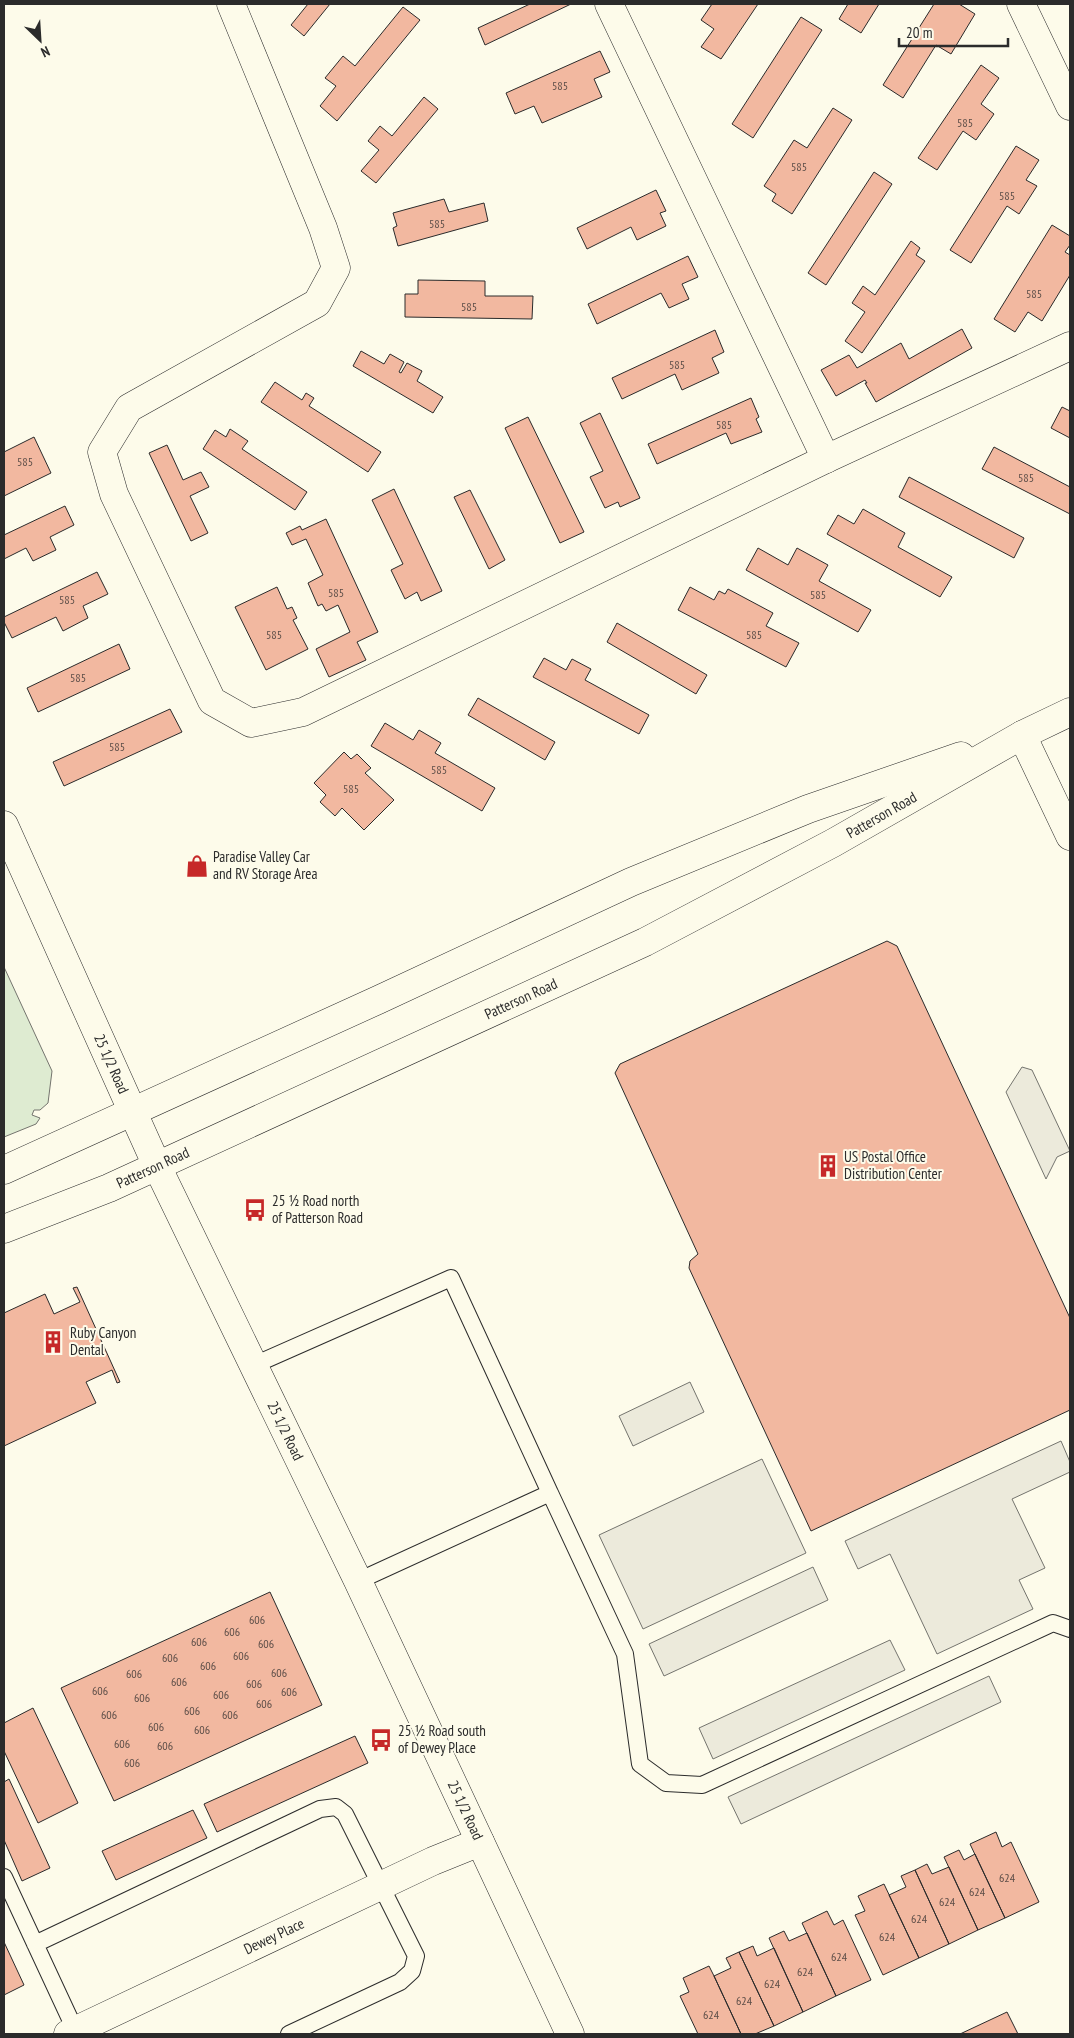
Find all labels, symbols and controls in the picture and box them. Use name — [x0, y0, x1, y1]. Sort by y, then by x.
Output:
north arrow — [15, 15, 65, 65]
scale bar — [899, 15, 1008, 47]
text: 20 m — [906, 23, 932, 42]
text: N — [38, 42, 53, 62]
house number: 585 — [552, 78, 568, 93]
house number: 585 — [957, 115, 973, 130]
house number: 585 — [791, 159, 807, 174]
house number: 585 — [999, 188, 1015, 203]
house number: 585 — [429, 216, 445, 231]
house number: 585 — [1026, 286, 1042, 301]
house number: 585 — [461, 299, 477, 314]
house number: 585 — [669, 357, 685, 372]
house number: 585 — [716, 417, 732, 432]
house number: 585 — [17, 454, 33, 469]
house number: 585 — [1018, 470, 1034, 485]
house number: 585 — [328, 585, 344, 600]
house number: 585 — [810, 587, 826, 602]
house number: 585 — [59, 592, 75, 607]
house number: 585 — [266, 627, 282, 642]
house number: 585 — [746, 627, 762, 642]
house number: 585 — [70, 670, 86, 685]
house number: 585 — [109, 739, 125, 754]
house number: 585 — [431, 762, 447, 777]
house number: 585 — [343, 781, 359, 796]
street label: Patterson Road — [843, 787, 920, 842]
place label: Paradise Valley Car and RV Storage Area — [213, 847, 318, 883]
shop icon: Paradise Valley Car and RV Storage Area — [184, 853, 210, 879]
street label: Patterson Road — [481, 974, 560, 1023]
street label: 25 1/2 Road — [90, 1031, 133, 1097]
street label: Patterson Road — [113, 1143, 192, 1192]
place label: US Postal Office Distribution Center — [844, 1147, 943, 1183]
building icon: US Postal Office Distribution Center — [815, 1153, 841, 1179]
place label: 25 ½ Road north of Patterson Road — [272, 1191, 363, 1227]
bus stop icon: 25 ½ Road north of Patterson Road — [242, 1197, 268, 1223]
place label: Ruby Canyon Dental — [70, 1323, 136, 1359]
building icon: Ruby Canyon Dental — [40, 1329, 66, 1355]
street label: 25 1/2 Road — [263, 1398, 308, 1463]
house number: 606 — [249, 1612, 265, 1627]
house number: 606 — [224, 1624, 240, 1639]
house number: 606 — [191, 1634, 207, 1649]
house number: 606 — [258, 1636, 274, 1651]
house number: 606 — [233, 1648, 249, 1663]
house number: 606 — [162, 1650, 178, 1665]
house number: 606 — [200, 1658, 216, 1673]
house number: 606 — [271, 1665, 287, 1680]
house number: 606 — [126, 1666, 142, 1681]
house number: 606 — [171, 1674, 187, 1689]
house number: 606 — [246, 1676, 262, 1691]
house number: 606 — [92, 1683, 108, 1698]
house number: 606 — [281, 1684, 297, 1699]
house number: 606 — [213, 1687, 229, 1702]
house number: 606 — [134, 1690, 150, 1705]
house number: 606 — [256, 1696, 272, 1711]
house number: 606 — [184, 1703, 200, 1718]
house number: 606 — [101, 1707, 117, 1722]
house number: 606 — [222, 1707, 238, 1722]
house number: 606 — [148, 1719, 164, 1734]
place label: 25 ½ Road south of Dewey Place — [398, 1721, 486, 1757]
house number: 606 — [194, 1722, 210, 1737]
bus stop icon: 25 ½ Road south of Dewey Place — [368, 1727, 394, 1753]
house number: 606 — [114, 1736, 130, 1751]
house number: 606 — [157, 1738, 173, 1753]
house number: 606 — [124, 1755, 140, 1770]
street label: 25 1/2 Road — [444, 1777, 488, 1843]
house number: 624 — [999, 1870, 1016, 1885]
house number: 624 — [969, 1884, 986, 1899]
house number: 624 — [939, 1894, 956, 1909]
house number: 624 — [911, 1911, 928, 1926]
street label: Dewey Place — [241, 1913, 307, 1958]
house number: 624 — [879, 1929, 896, 1944]
house number: 624 — [831, 1949, 848, 1964]
house number: 624 — [797, 1964, 814, 1979]
house number: 624 — [764, 1976, 781, 1991]
house number: 624 — [736, 1993, 753, 2008]
house number: 624 — [703, 2007, 720, 2022]

